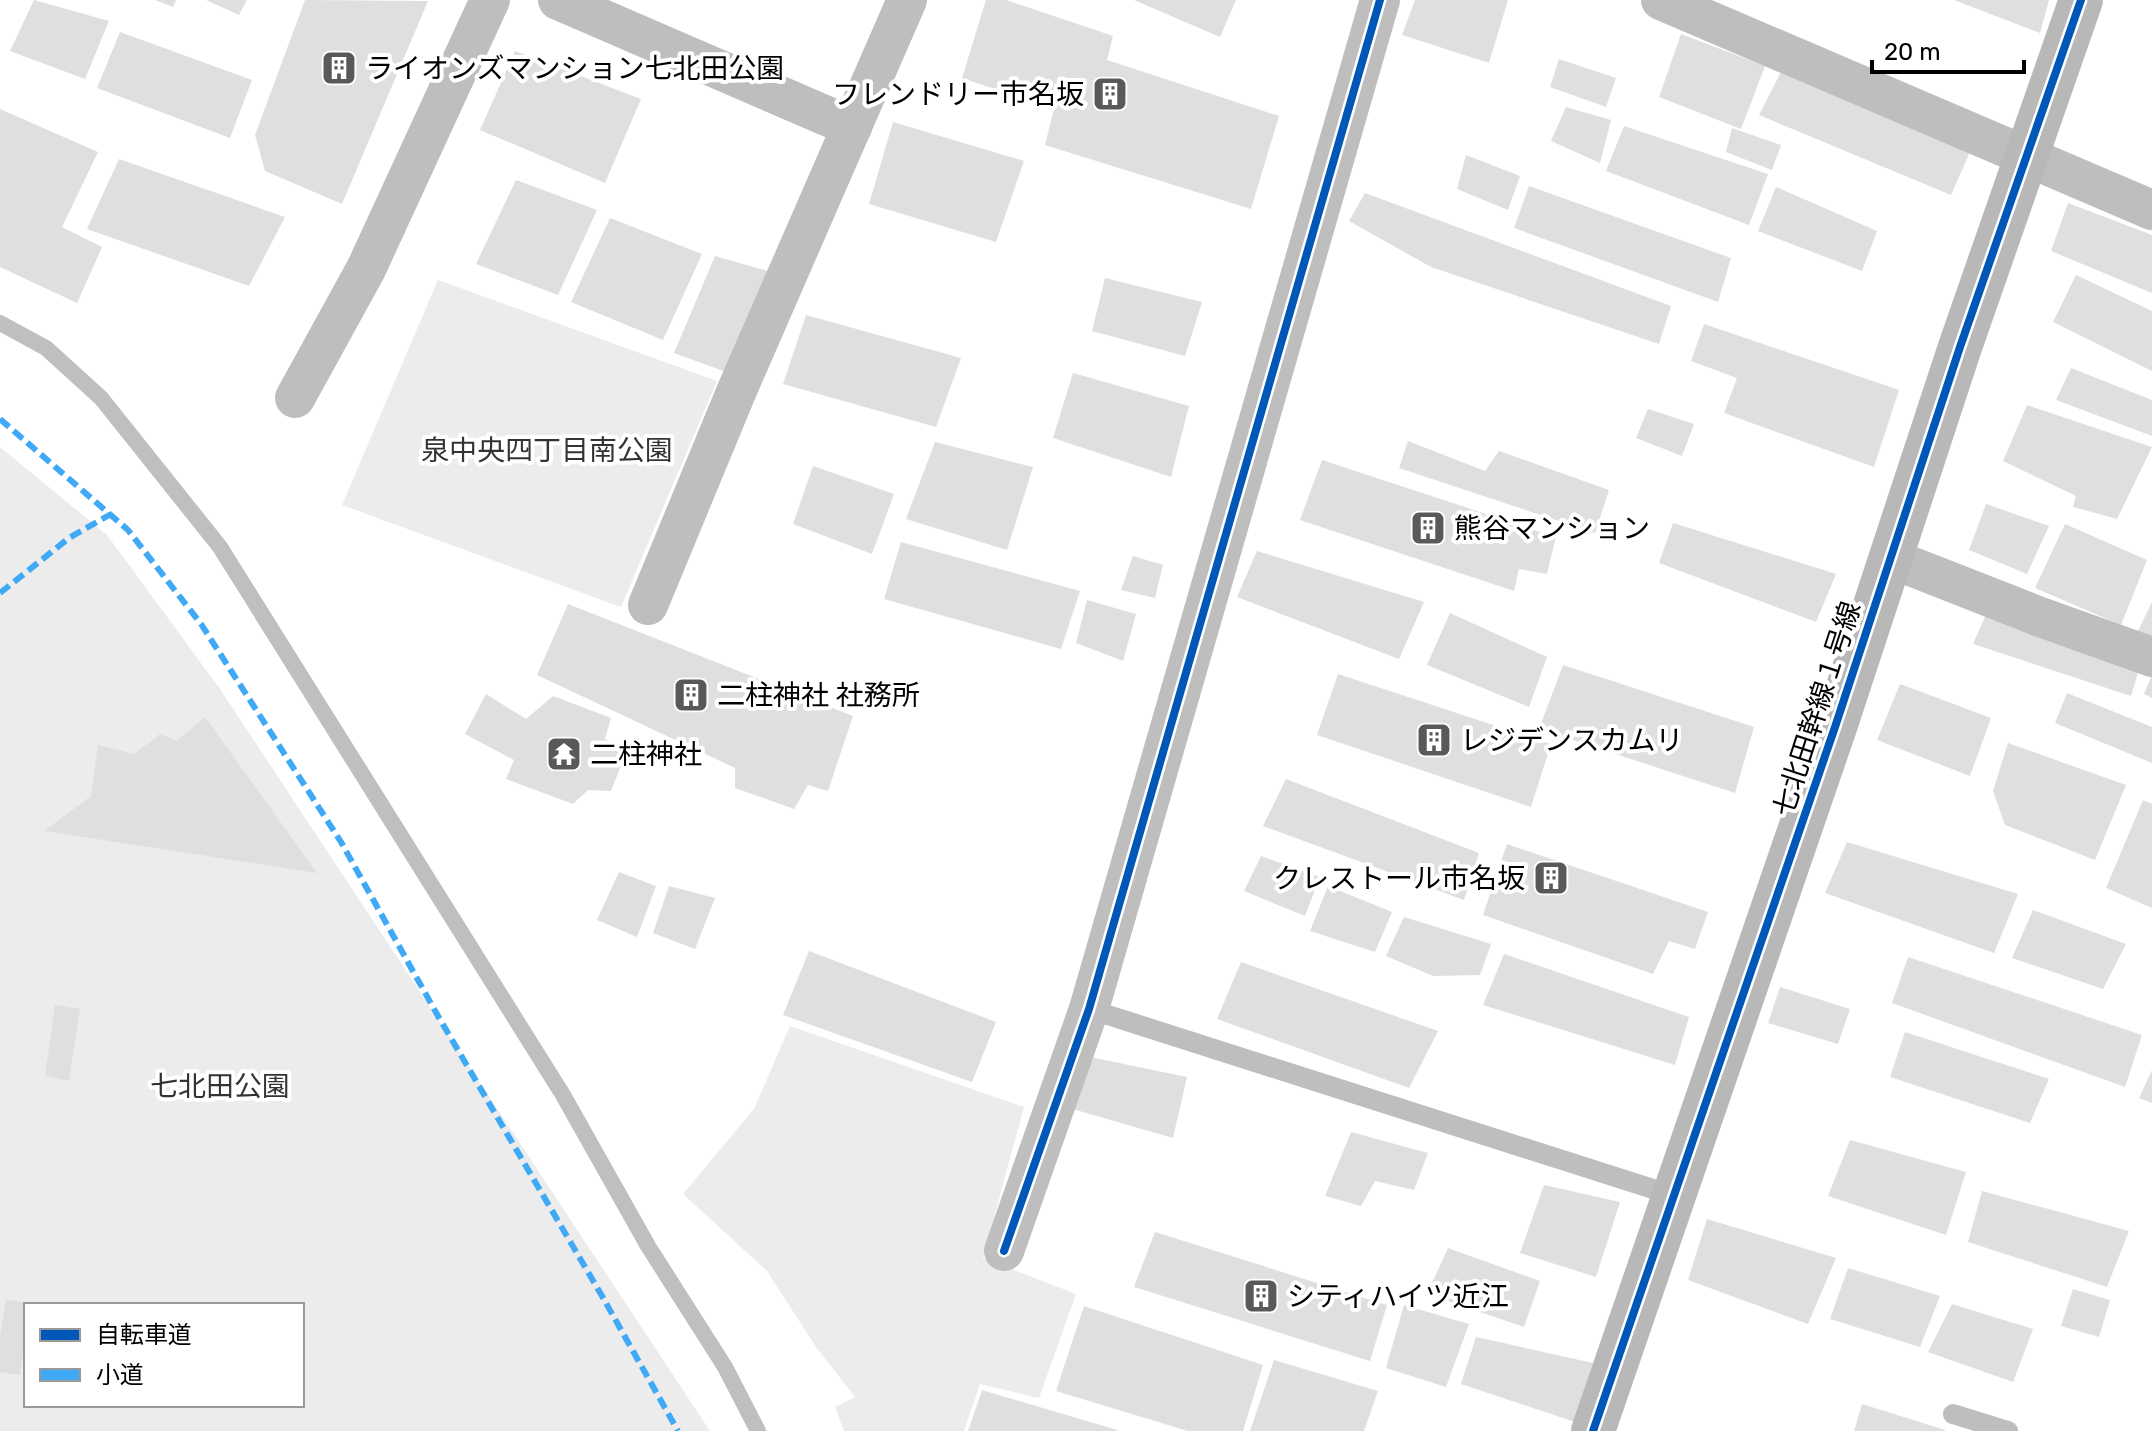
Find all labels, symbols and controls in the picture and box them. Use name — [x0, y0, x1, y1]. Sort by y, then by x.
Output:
scale bar — [1872, 24, 2024, 74]
text: 20 m — [1884, 38, 1941, 66]
building icon: ライオンズマンション七北田公園 — [320, 49, 358, 87]
place label: ライオンズマンション七北田公園 — [365, 52, 784, 85]
building icon: フレンドリー市名坂 — [1091, 75, 1129, 113]
place label: フレンドリー市名坂 — [832, 78, 1084, 111]
park label: 泉中央四丁目南公園 — [421, 434, 673, 467]
building icon: 熊谷マンション — [1409, 509, 1447, 547]
place label: 熊谷マンション — [1454, 512, 1650, 545]
street label: 七北田幹線１号線 — [1767, 597, 1867, 821]
building icon: 二柱神社 社務所 — [672, 676, 710, 714]
place label: 二柱神社 社務所 — [717, 679, 920, 712]
building icon: レジデンスカムリ — [1415, 721, 1453, 759]
place label: レジデンスカムリ — [1460, 724, 1683, 757]
temple icon: 二柱神社 — [545, 735, 583, 773]
place label: 二柱神社 — [590, 738, 702, 771]
building icon: クレストール市名坂 — [1532, 859, 1570, 897]
place label: クレストール市名坂 — [1273, 862, 1525, 895]
park label: 七北田公園 — [150, 1070, 290, 1103]
building icon: シティハイツ近江 — [1242, 1277, 1280, 1315]
place label: シティハイツ近江 — [1287, 1280, 1509, 1313]
legend — [24, 1303, 304, 1407]
text: 自転車道 — [96, 1321, 192, 1349]
text: 小道 — [96, 1361, 144, 1389]

